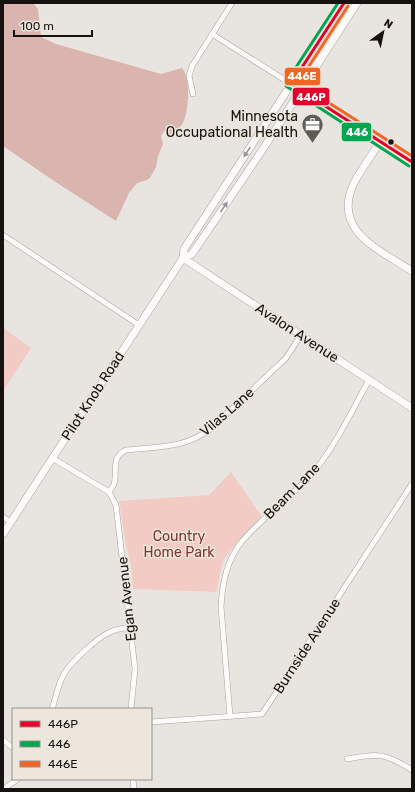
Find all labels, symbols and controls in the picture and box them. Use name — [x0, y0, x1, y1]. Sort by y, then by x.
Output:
scale bar — [14, 12, 92, 38]
north arrow — [363, 12, 403, 52]
text: N — [381, 16, 395, 32]
text: 100 m — [20, 19, 54, 33]
line badge: 446E — [284, 67, 321, 86]
text: 446E — [287, 70, 317, 83]
line badge: 446P — [292, 87, 330, 106]
text: 446P — [296, 91, 326, 104]
place label: Minnesota Occupational Health — [166, 108, 298, 141]
office icon: Minnesota Occupational Health — [300, 111, 326, 144]
line badge: 446 — [341, 122, 372, 142]
text: 446 — [346, 126, 368, 139]
unlabelled marker — [386, 137, 396, 147]
one-way arrow — [243, 147, 251, 157]
one-way arrow — [220, 201, 228, 212]
street label: Avalon Avenue — [252, 300, 342, 366]
street label: Pilot Knob Road — [58, 348, 128, 444]
street label: Vilas Lane — [196, 384, 258, 440]
street label: Beam Lane — [260, 459, 324, 523]
park label: Country Home Park — [144, 528, 215, 561]
street label: Egan Avenue — [114, 556, 140, 642]
street label: Burnside Avenue — [270, 595, 344, 697]
legend — [12, 708, 152, 780]
text: 446P — [48, 717, 78, 731]
text: 446 — [48, 737, 70, 751]
text: 446E — [48, 757, 77, 771]

